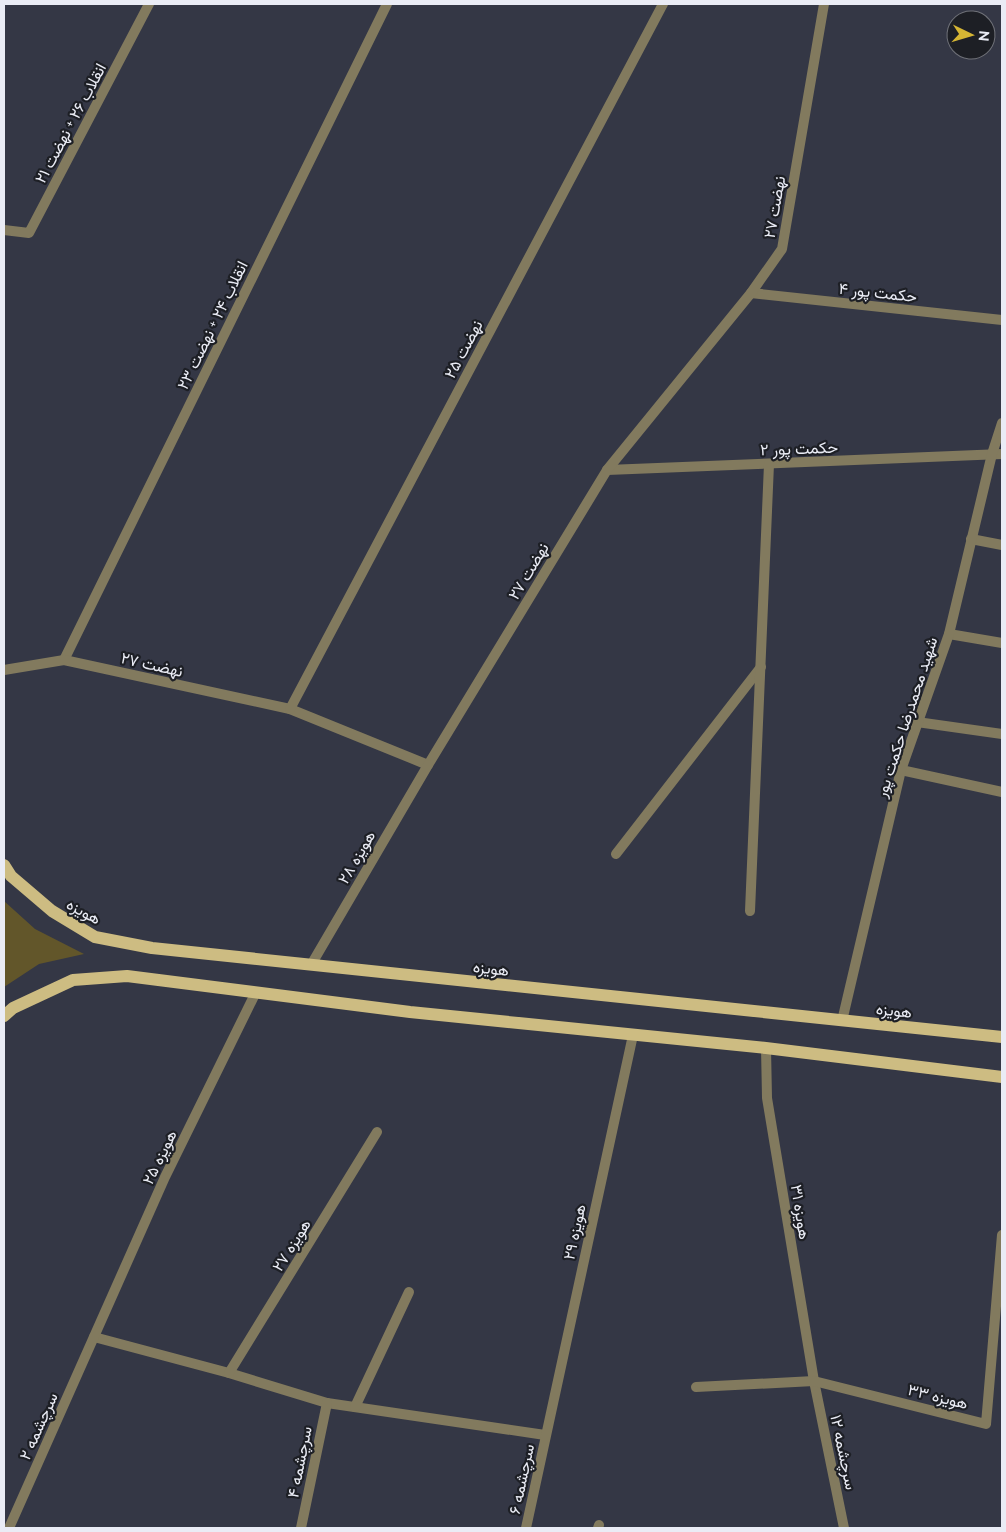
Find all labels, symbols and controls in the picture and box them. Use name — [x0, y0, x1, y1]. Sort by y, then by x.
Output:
north arrow — [946, 10, 996, 60]
text: N — [976, 30, 992, 42]
street label: انقلاب ۲۶ + نهضت ۲۱ — [31, 60, 111, 187]
street label: نهضت ۲۷ — [760, 174, 790, 240]
street label: انقلاب ۲۴ + نهضت ۲۳ — [173, 258, 253, 393]
street label: حکمت پور ۴ — [838, 279, 918, 308]
street label: نهضت ۲۵ — [440, 317, 488, 382]
street label: حکمت پور ۲ — [760, 438, 839, 461]
street label: نهضت ۲۷ — [504, 539, 554, 604]
street label: شهید محمدرضا حکمت پور — [871, 635, 943, 801]
street label: نهضت ۲۷ — [119, 648, 185, 682]
street label: هویزه ۲۸ — [334, 827, 380, 888]
street label: هویزه — [63, 894, 104, 929]
street label: هویزه — [472, 957, 510, 981]
street label: هویزه — [875, 999, 913, 1023]
street label: هویزه ۲۵ — [138, 1127, 182, 1188]
street label: هویزه ۳۱ — [786, 1183, 814, 1241]
street label: هویزه ۲۹ — [559, 1203, 591, 1262]
street label: هویزه ۲۷ — [268, 1216, 316, 1275]
street label: هویزه ۳۳ — [906, 1380, 970, 1414]
street label: سرچشمه ۲ — [15, 1390, 64, 1464]
street label: سرچشمه ۱۲ — [824, 1413, 861, 1492]
street label: سرچشمه ۴ — [283, 1425, 318, 1500]
street label: سرچشمه ۶ — [505, 1442, 540, 1516]

